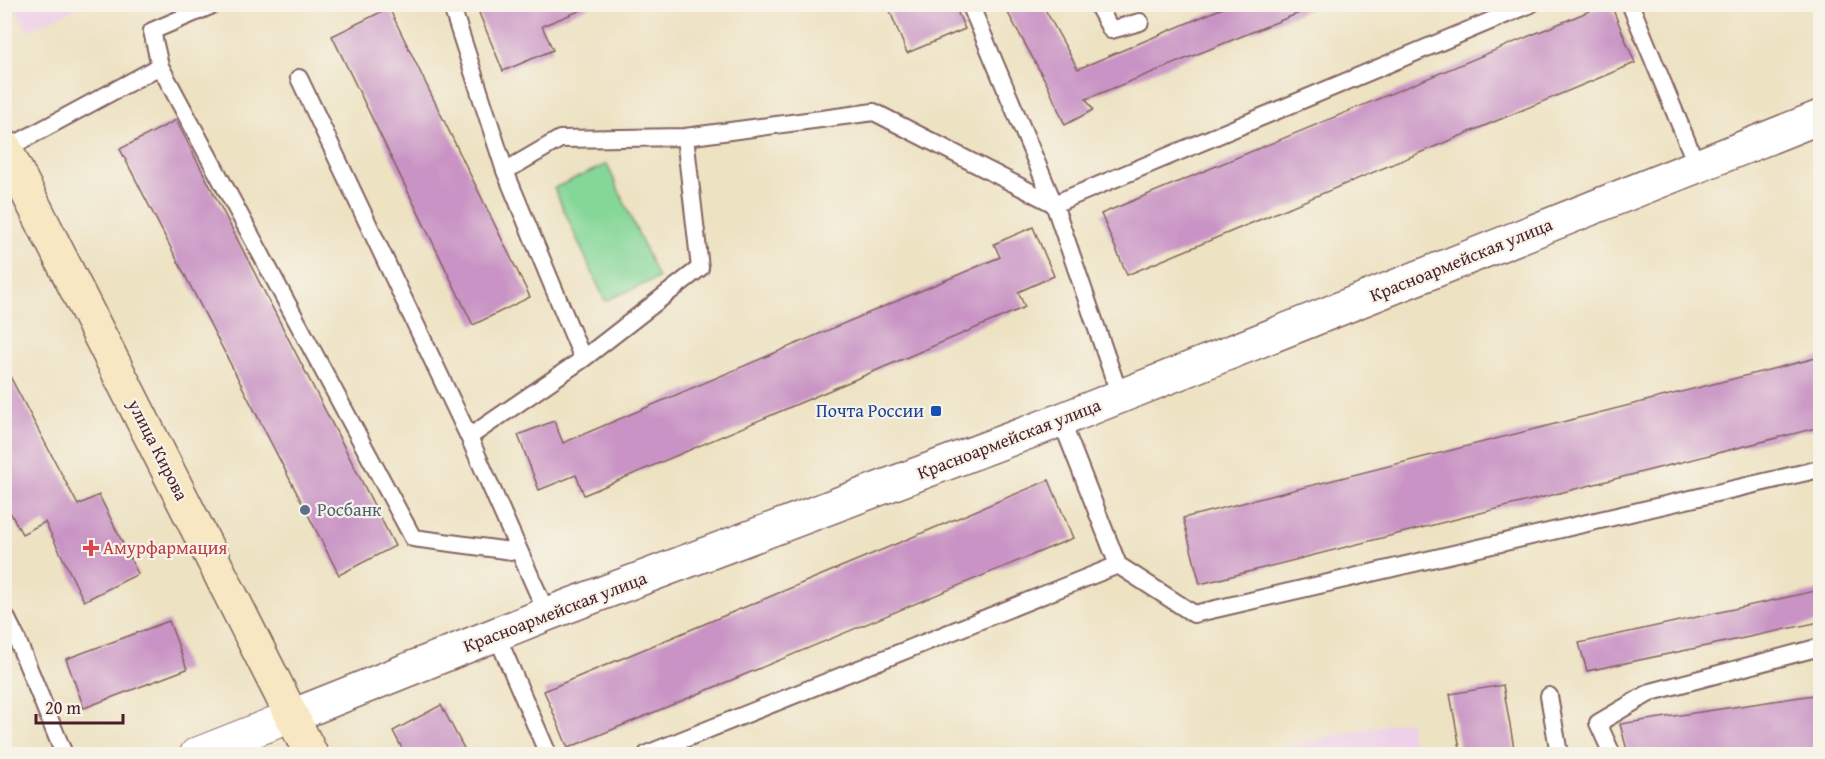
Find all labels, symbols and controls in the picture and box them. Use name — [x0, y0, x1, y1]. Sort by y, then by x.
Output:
street label: Красноармейская улица — [1365, 210, 1557, 309]
street label: Красноармейская улица — [913, 391, 1105, 486]
street label: улица Кирова — [121, 393, 196, 506]
place label: Почта России — [816, 397, 924, 424]
marker: Почта России — [929, 404, 943, 418]
place label: Росбанк — [317, 496, 382, 523]
marker: Росбанк — [298, 503, 312, 517]
place label: Амурфармация — [103, 534, 228, 561]
marker: Амурфармация — [84, 541, 98, 555]
street label: Красноармейская улица — [459, 564, 651, 659]
scale bar — [36, 687, 123, 725]
text: 20 m — [45, 694, 81, 721]

